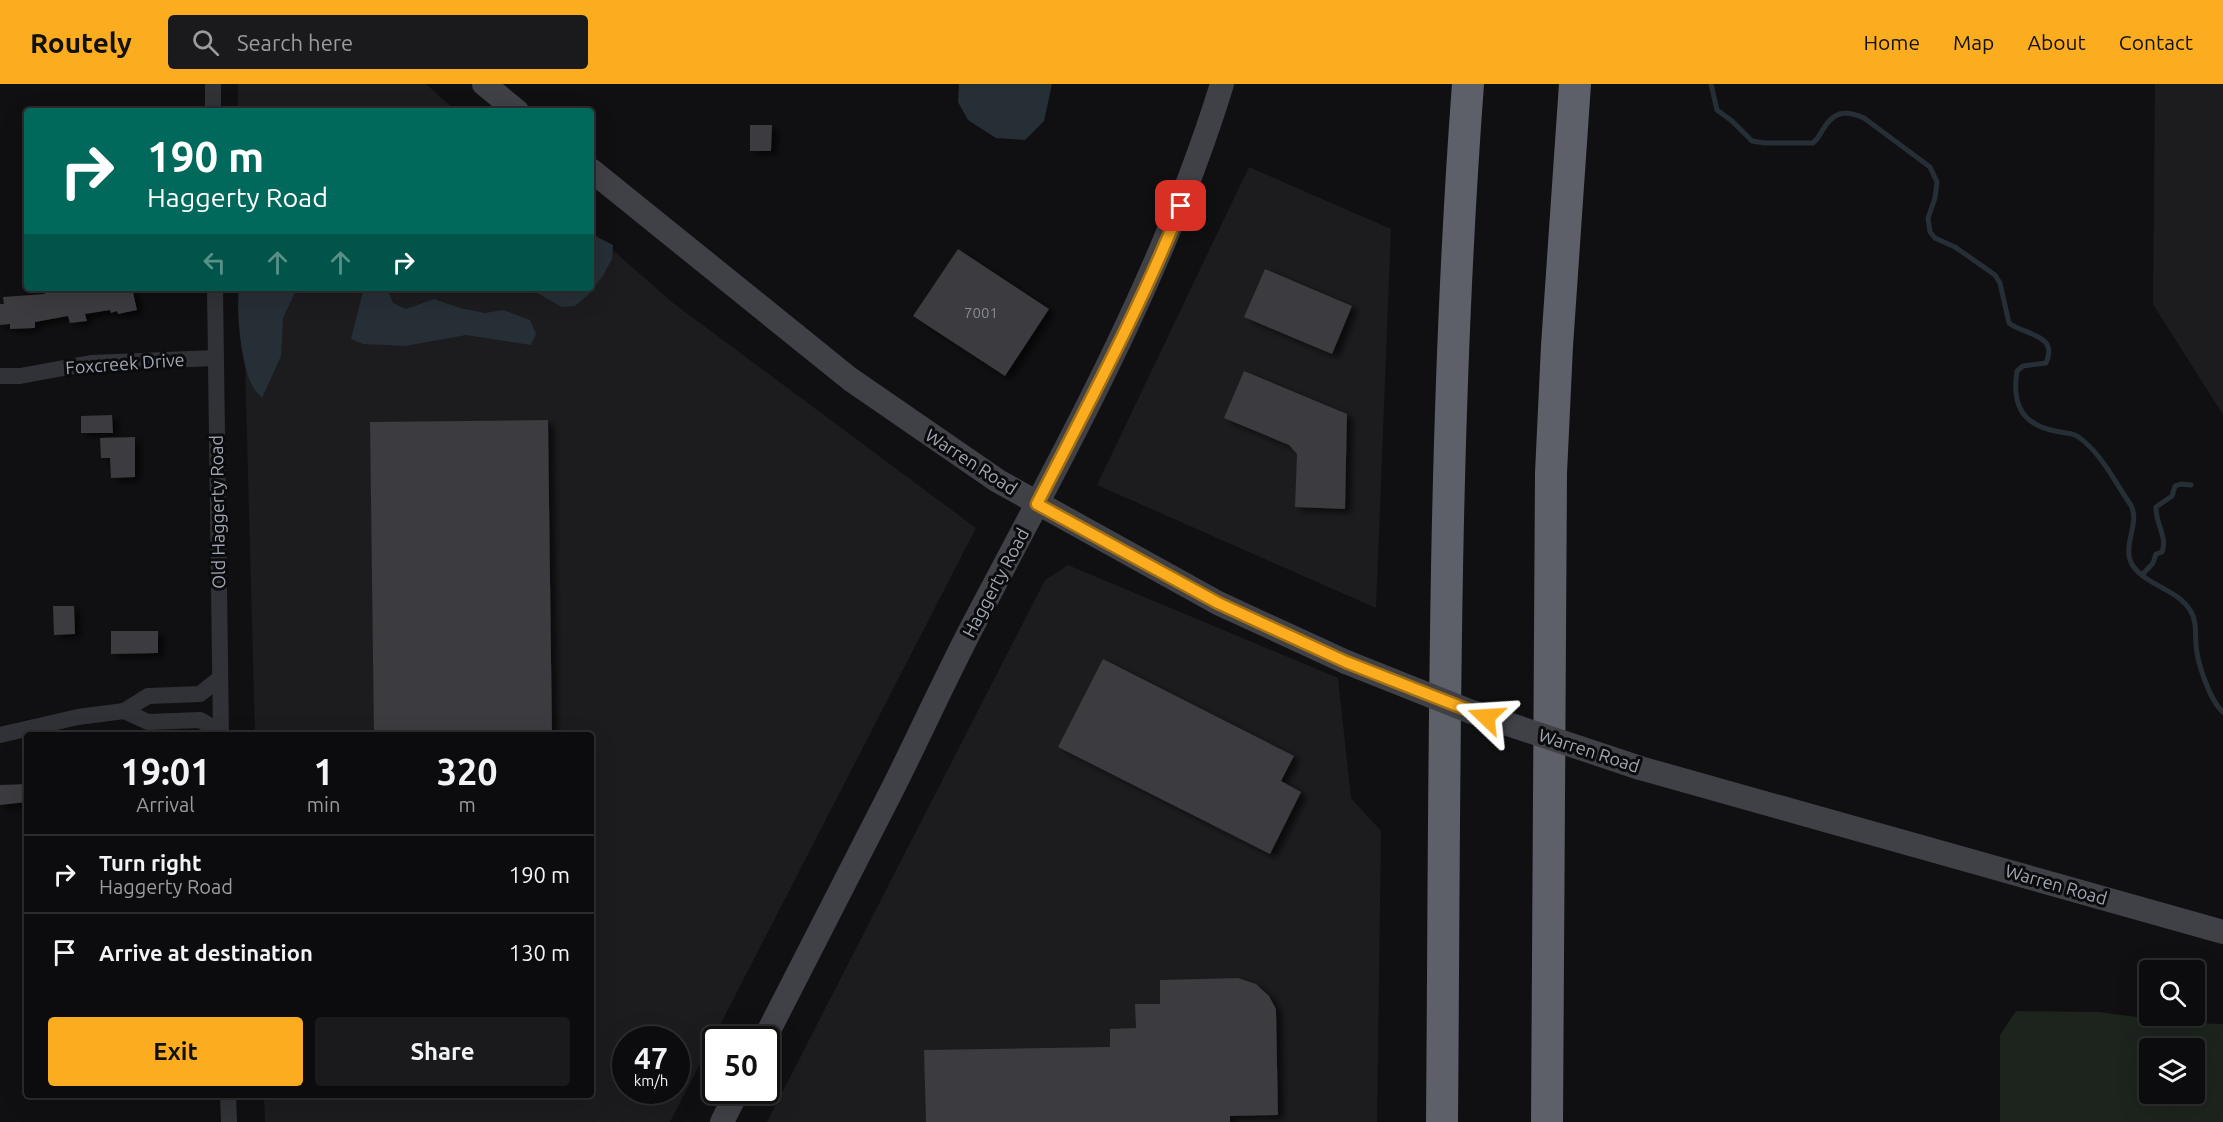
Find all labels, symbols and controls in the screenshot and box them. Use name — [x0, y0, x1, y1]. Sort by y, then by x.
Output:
search box — [168, 15, 588, 69]
icon: search — [189, 26, 222, 59]
text: Routely — [30, 27, 132, 58]
text: Search here — [237, 30, 353, 55]
text: Home — [1863, 30, 1920, 54]
text: Map — [1953, 30, 1994, 54]
text: About — [2027, 30, 2086, 54]
text: Contact — [2119, 30, 2193, 54]
icon: right — [48, 132, 126, 210]
text: 190 m — [147, 133, 264, 180]
pin — [1155, 180, 1206, 231]
text: Haggerty Road — [147, 182, 328, 212]
icon: arrive — [1164, 189, 1197, 222]
icon: left — [198, 246, 231, 279]
icon: ahead — [261, 246, 294, 279]
icon: ahead — [324, 246, 357, 279]
icon: right — [387, 246, 420, 279]
house number: 7001 — [964, 304, 998, 321]
street label: Foxcreek Drive — [65, 349, 185, 377]
street label: Warren Road — [922, 424, 1021, 498]
street label: Old Haggerty Road — [206, 435, 228, 589]
street label: Haggerty Road — [958, 525, 1032, 640]
position arrow — [1454, 685, 1518, 749]
street label: Warren Road — [1536, 724, 1642, 776]
text: 19:01 — [120, 751, 210, 792]
text: 1 — [313, 751, 334, 792]
text: 320 — [437, 751, 498, 792]
text: Arrival — [136, 793, 195, 816]
text: min — [307, 793, 340, 816]
text: m — [459, 793, 476, 816]
text: Turn right — [99, 850, 201, 875]
icon: right — [48, 858, 81, 891]
street label: Warren Road — [2003, 860, 2109, 908]
text: 190 m — [509, 862, 570, 887]
text: Haggerty Road — [99, 875, 233, 898]
icon: arrive — [48, 936, 81, 969]
text: Arrive at destination — [99, 940, 313, 965]
text: 130 m — [509, 940, 570, 965]
map controls — [2139, 960, 2205, 1104]
button: search — [2139, 960, 2205, 1026]
button: Exit — [48, 1017, 303, 1086]
button: Share — [315, 1017, 570, 1086]
speed limit sign: 50 — [702, 1026, 780, 1104]
button: layers — [2139, 1038, 2205, 1104]
text: 47 — [634, 1041, 668, 1075]
text: km/h — [634, 1072, 668, 1089]

